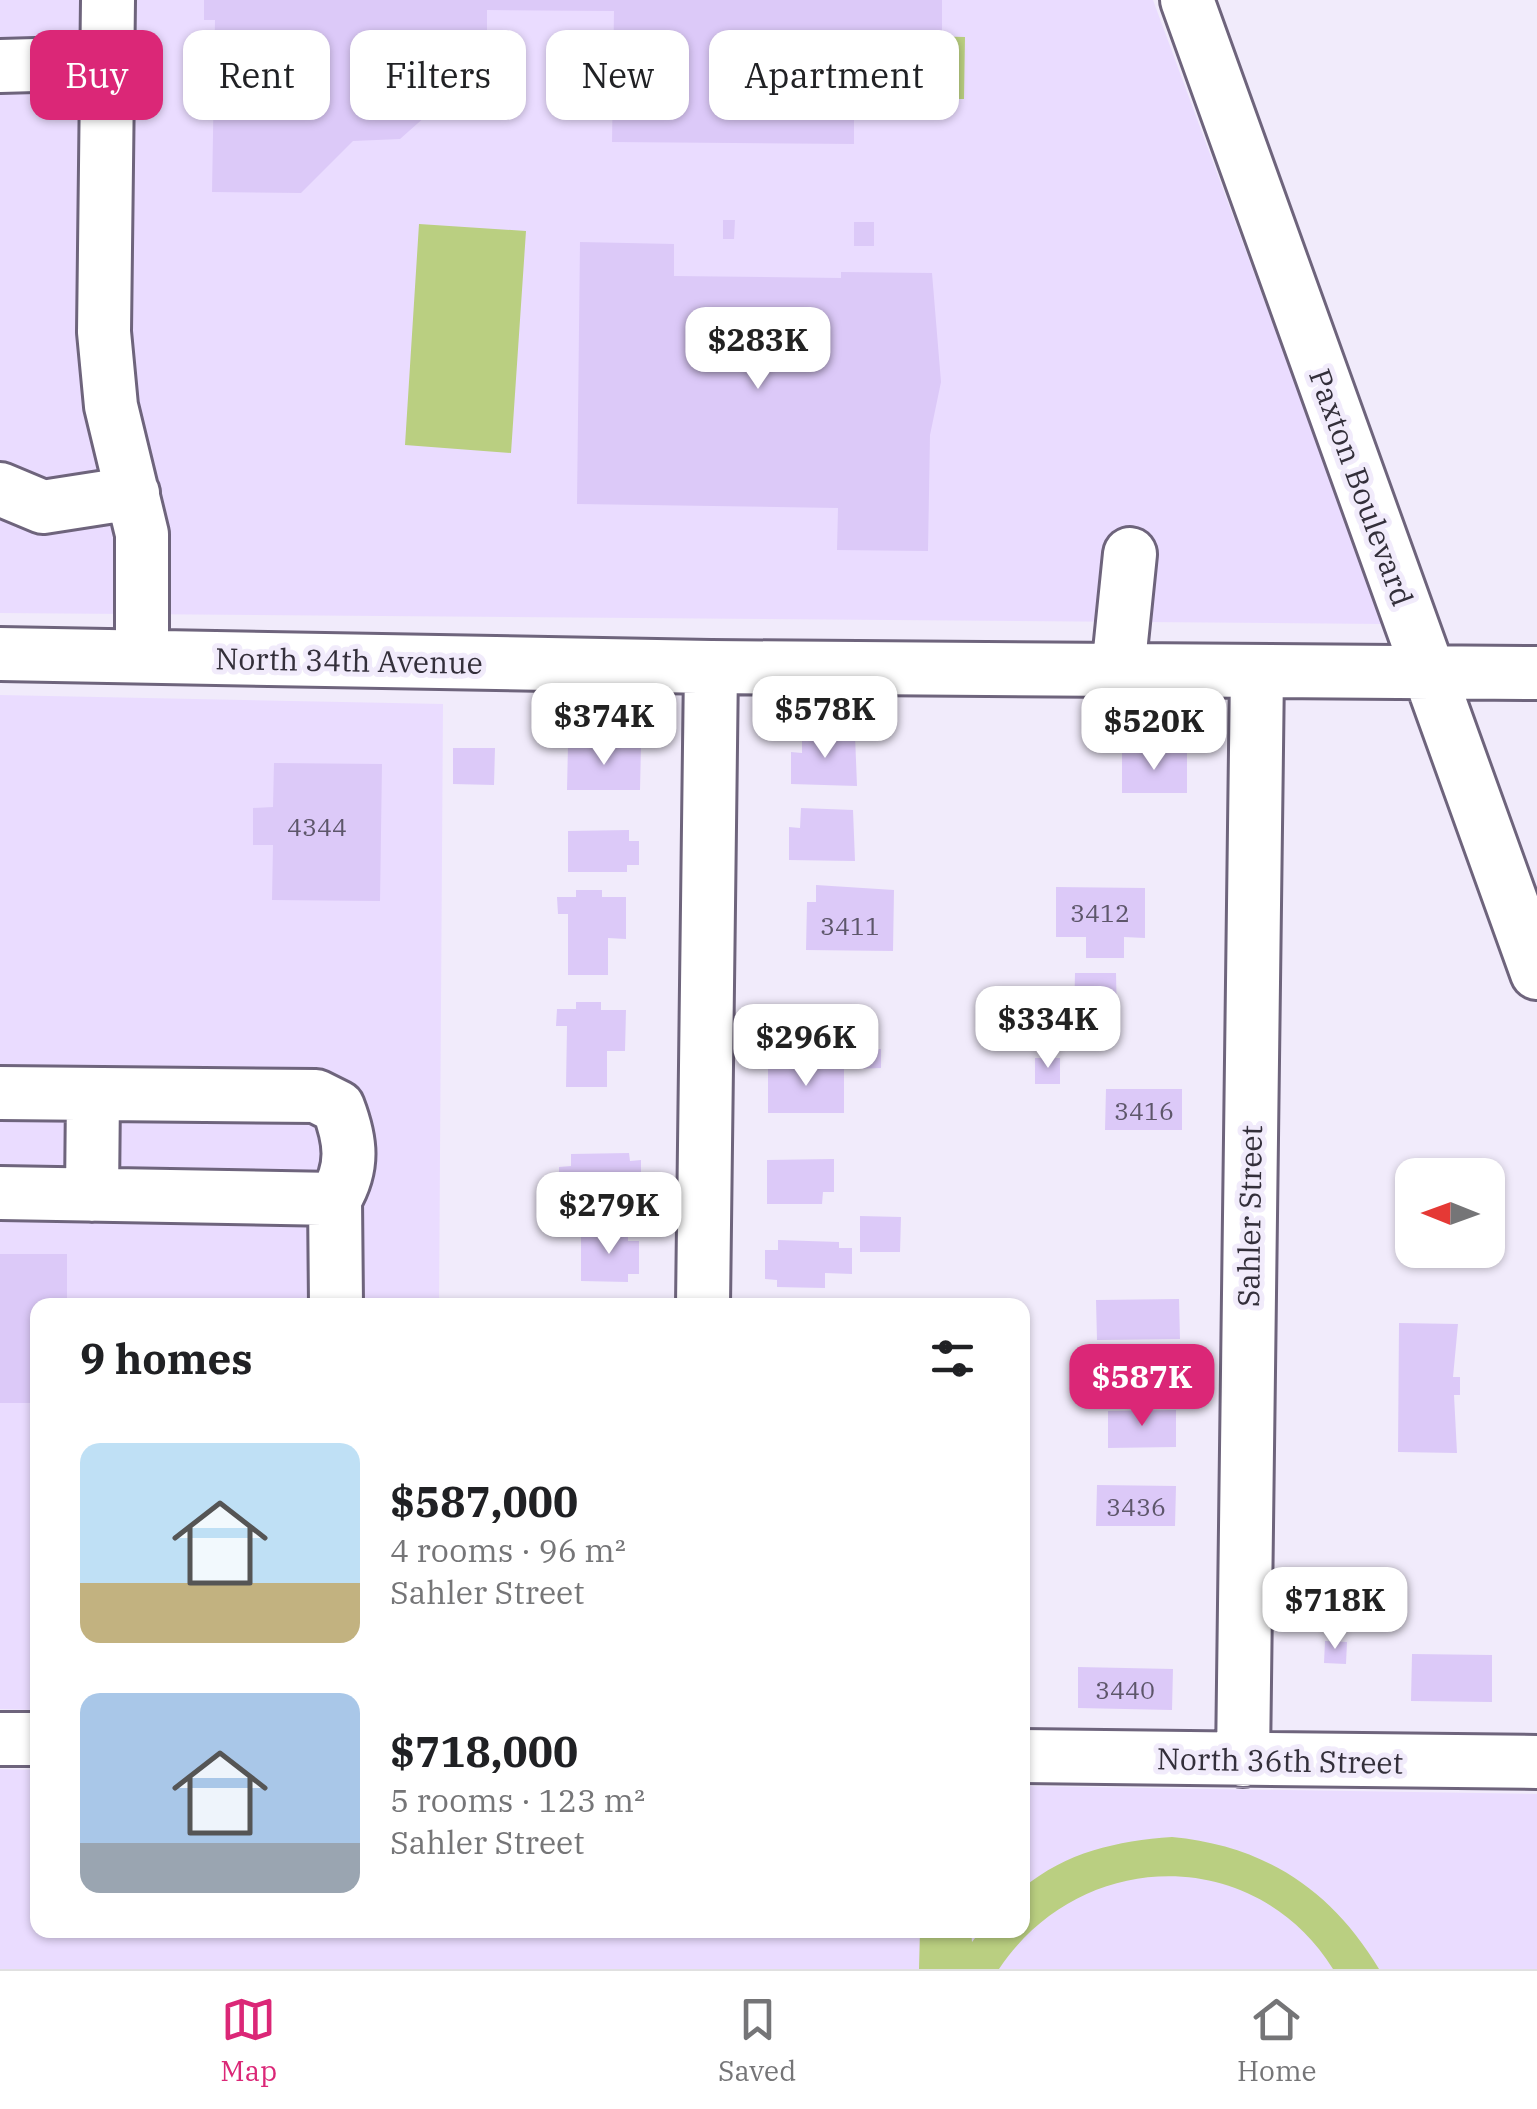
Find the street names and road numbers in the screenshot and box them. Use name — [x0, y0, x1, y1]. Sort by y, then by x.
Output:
street label: Paxton Boulevard — [1301, 363, 1423, 611]
street label: North 34th Avenue — [215, 638, 483, 682]
street label: Sahler Street — [1228, 1125, 1270, 1307]
street label: North 36th Street — [1156, 1738, 1404, 1782]

